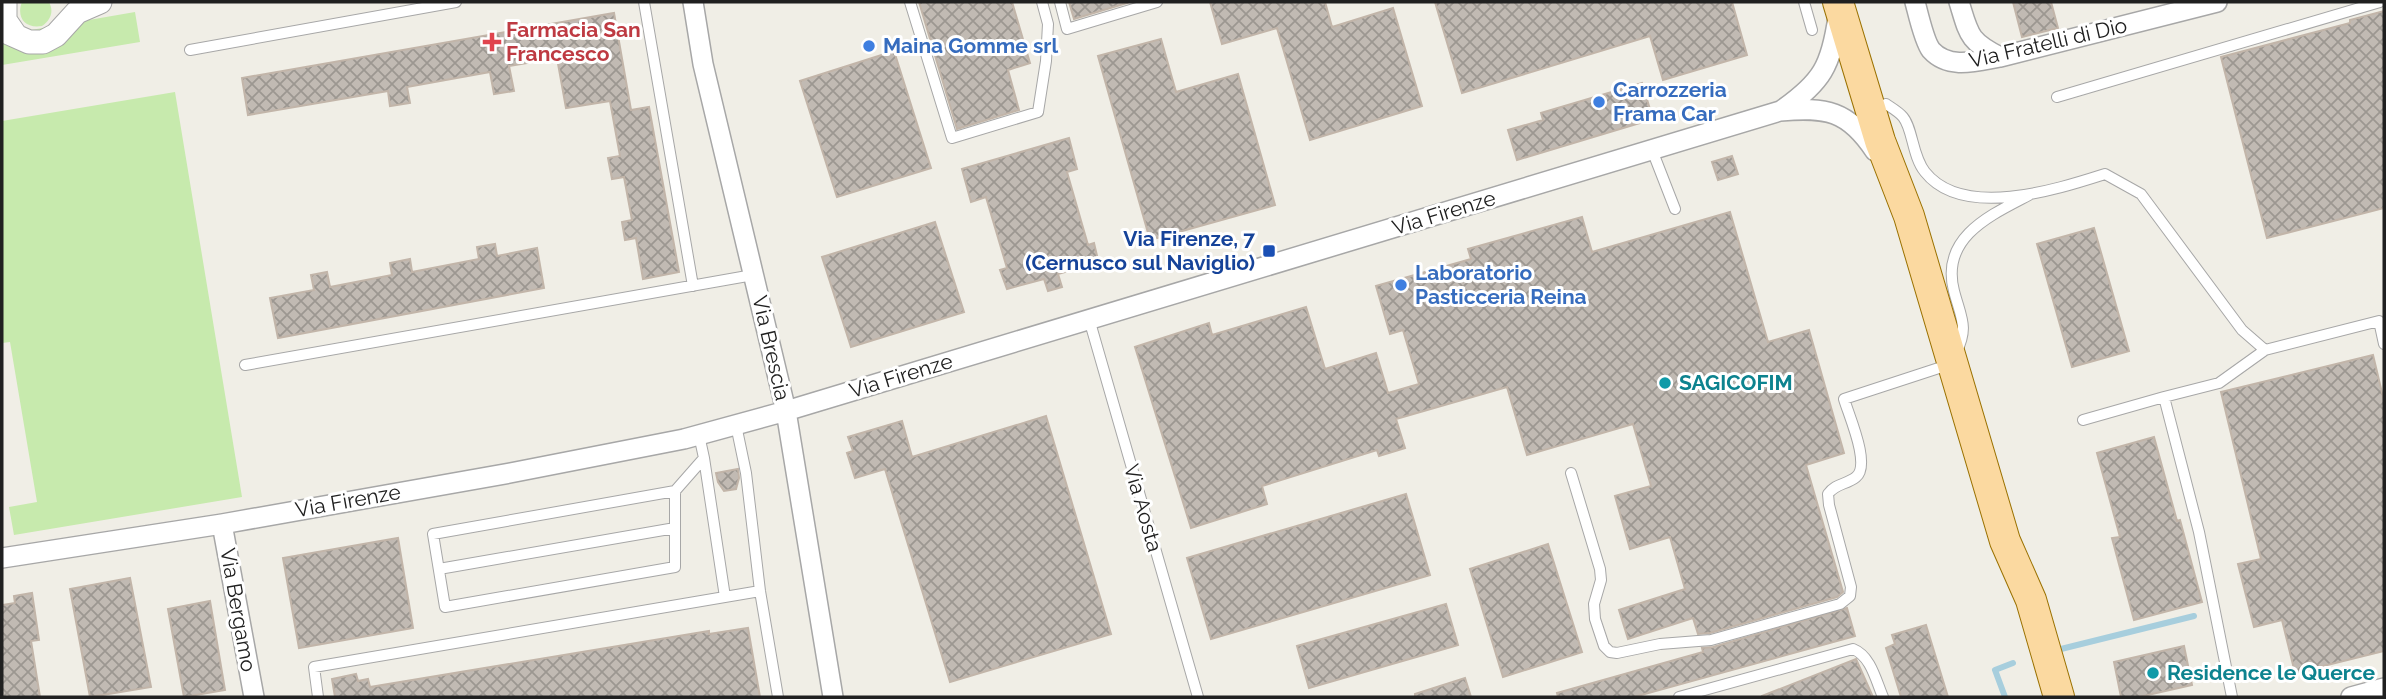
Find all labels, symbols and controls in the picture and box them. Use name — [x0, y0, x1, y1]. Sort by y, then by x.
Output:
street label: Via Fratelli di Dio — [1966, 12, 2129, 73]
place label: Farmacia San Francesco — [506, 17, 641, 66]
place label: Maina Gomme srl — [883, 33, 1058, 58]
marker: Farmacia San Francesco — [484, 34, 500, 50]
marker: Maina Gomme srl — [861, 38, 877, 54]
place label: Carrozzeria Frama Car — [1613, 77, 1727, 126]
marker: Carrozzeria Frama Car — [1591, 94, 1607, 110]
street label: Via Firenze — [1389, 185, 1498, 240]
place label: Via Firenze, 7 (Cernusco sul Naviglio) — [1025, 226, 1255, 275]
marker: Via Firenze, 7 (Cernusco sul Naviglio) — [1261, 243, 1277, 259]
place label: Laboratorio Pasticceria Reina — [1415, 260, 1587, 309]
marker: Laboratorio Pasticceria Reina — [1393, 277, 1409, 293]
street label: Via Brescia — [747, 293, 796, 403]
street label: Via Firenze — [846, 348, 955, 403]
place label: SAGICOFIM — [1679, 370, 1793, 395]
marker: SAGICOFIM — [1657, 375, 1673, 391]
street label: Via Aosta — [1119, 461, 1168, 555]
street label: Via Firenze — [293, 479, 403, 522]
street label: Via Bergamo — [215, 546, 262, 674]
place label: Residence le Querce — [2167, 660, 2375, 685]
marker: Residence le Querce — [2145, 665, 2161, 681]

